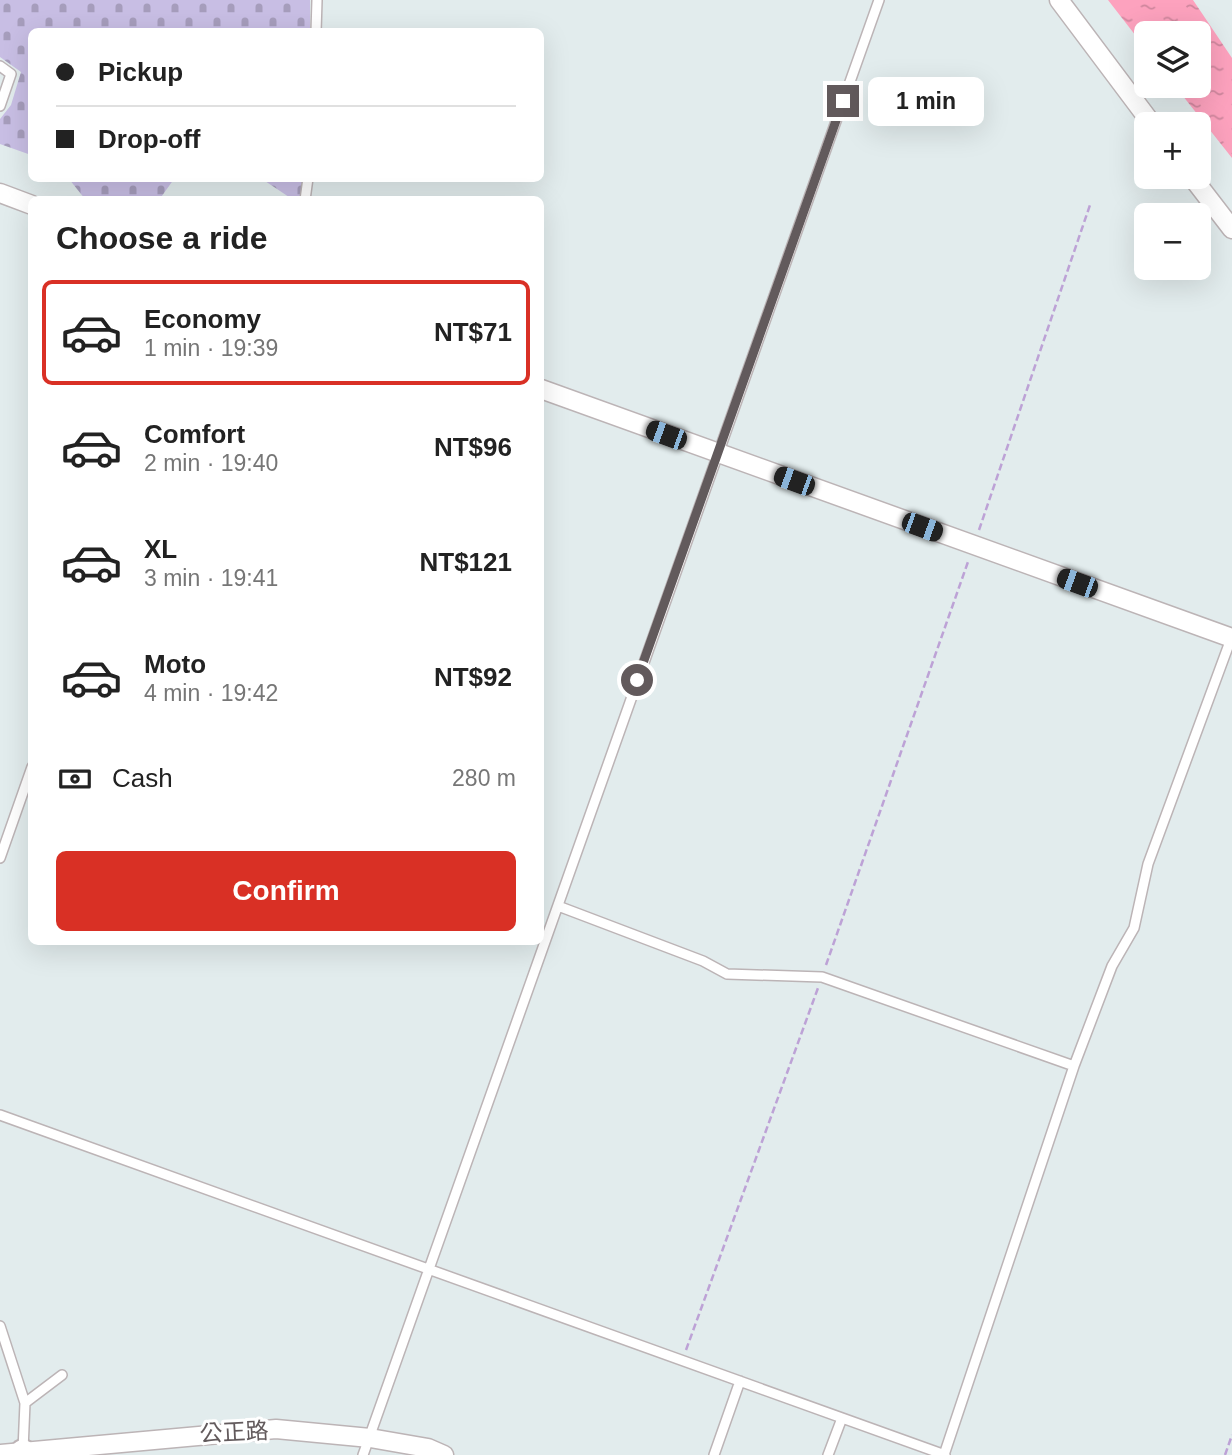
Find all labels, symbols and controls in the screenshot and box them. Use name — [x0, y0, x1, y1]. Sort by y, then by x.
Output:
map controls — [1134, 21, 1211, 280]
button: layers — [1134, 21, 1211, 98]
text: Pickup — [98, 57, 183, 87]
callout: 1 min — [868, 76, 983, 126]
route end — [827, 85, 859, 117]
text: 1 min — [896, 88, 956, 114]
button: + — [1134, 112, 1211, 189]
text: Drop-off — [98, 124, 201, 154]
button: − — [1134, 203, 1211, 280]
text: Choose a ride — [56, 220, 268, 256]
icon: car — [60, 301, 123, 364]
text: Economy — [144, 304, 261, 334]
text: NT$71 — [434, 317, 512, 347]
text: 1 min · 19:39 — [144, 335, 278, 361]
icon: car — [60, 416, 123, 479]
car — [643, 418, 690, 452]
text: Comfort — [144, 419, 245, 449]
text: NT$96 — [434, 432, 512, 462]
text: 2 min · 19:40 — [144, 450, 278, 476]
car — [771, 464, 818, 498]
car — [899, 510, 946, 544]
icon: car — [60, 531, 123, 594]
text: XL — [144, 534, 177, 564]
text: NT$121 — [420, 547, 512, 577]
text: 3 min · 19:41 — [144, 565, 278, 591]
car — [1054, 566, 1101, 600]
icon: car — [60, 646, 123, 709]
text: Moto — [144, 649, 206, 679]
text: NT$92 — [434, 662, 512, 692]
route start — [621, 664, 653, 696]
text: 4 min · 19:42 — [144, 680, 278, 706]
icon: cash — [56, 760, 94, 798]
text: Cash — [112, 763, 173, 793]
text: 280 m — [452, 765, 516, 791]
button: Confirm — [56, 851, 516, 931]
street label: 公正路 — [199, 1417, 269, 1447]

